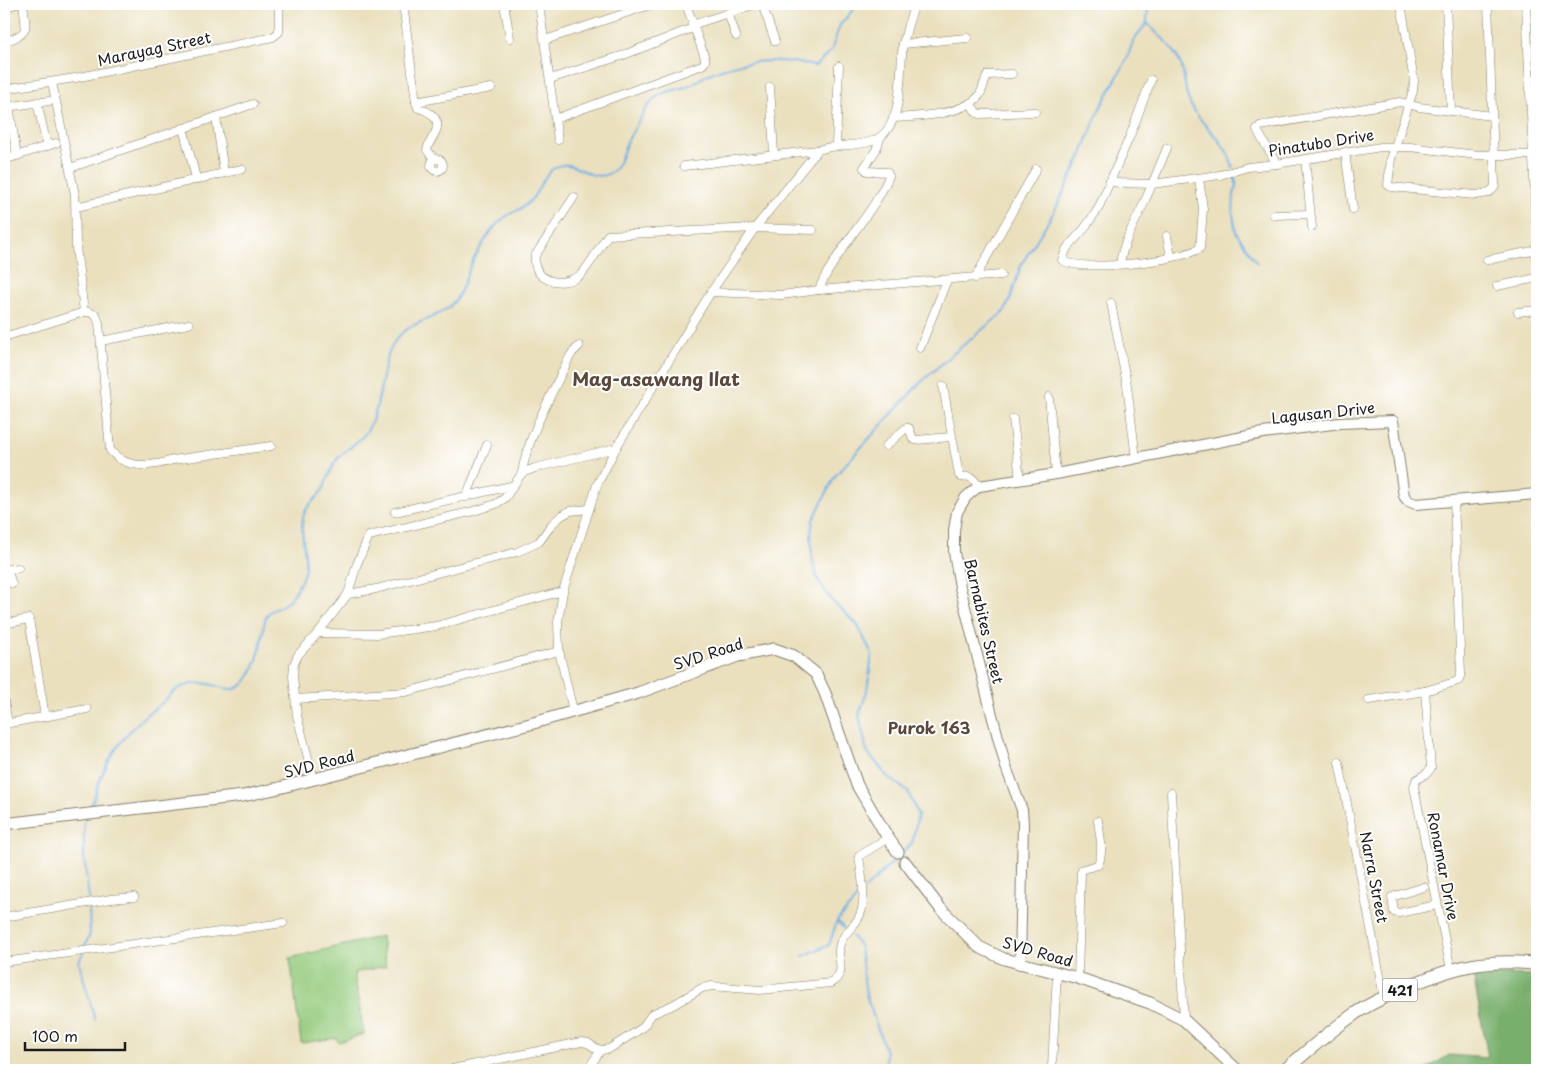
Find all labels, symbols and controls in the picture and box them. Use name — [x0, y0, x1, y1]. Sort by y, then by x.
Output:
street label: Marayag Street — [95, 25, 213, 71]
street label: Pinatubo Drive — [1266, 122, 1376, 162]
district label: Mag-asawang Ilat — [572, 365, 740, 392]
street label: Lagusan Drive — [1270, 395, 1376, 429]
street label: Barnabites Street — [959, 556, 1011, 686]
street label: SVD Road — [670, 631, 746, 675]
district label: Purok 163 — [888, 715, 970, 739]
street label: SVD Road — [281, 743, 357, 783]
street label: Ronamar Drive — [1422, 810, 1466, 922]
street label: Narra Street — [1355, 829, 1395, 925]
street label: SVD Road — [1000, 930, 1076, 972]
road number: 421 — [1382, 978, 1418, 1002]
scale bar — [25, 1019, 125, 1051]
text: 100 m — [32, 1024, 78, 1047]

